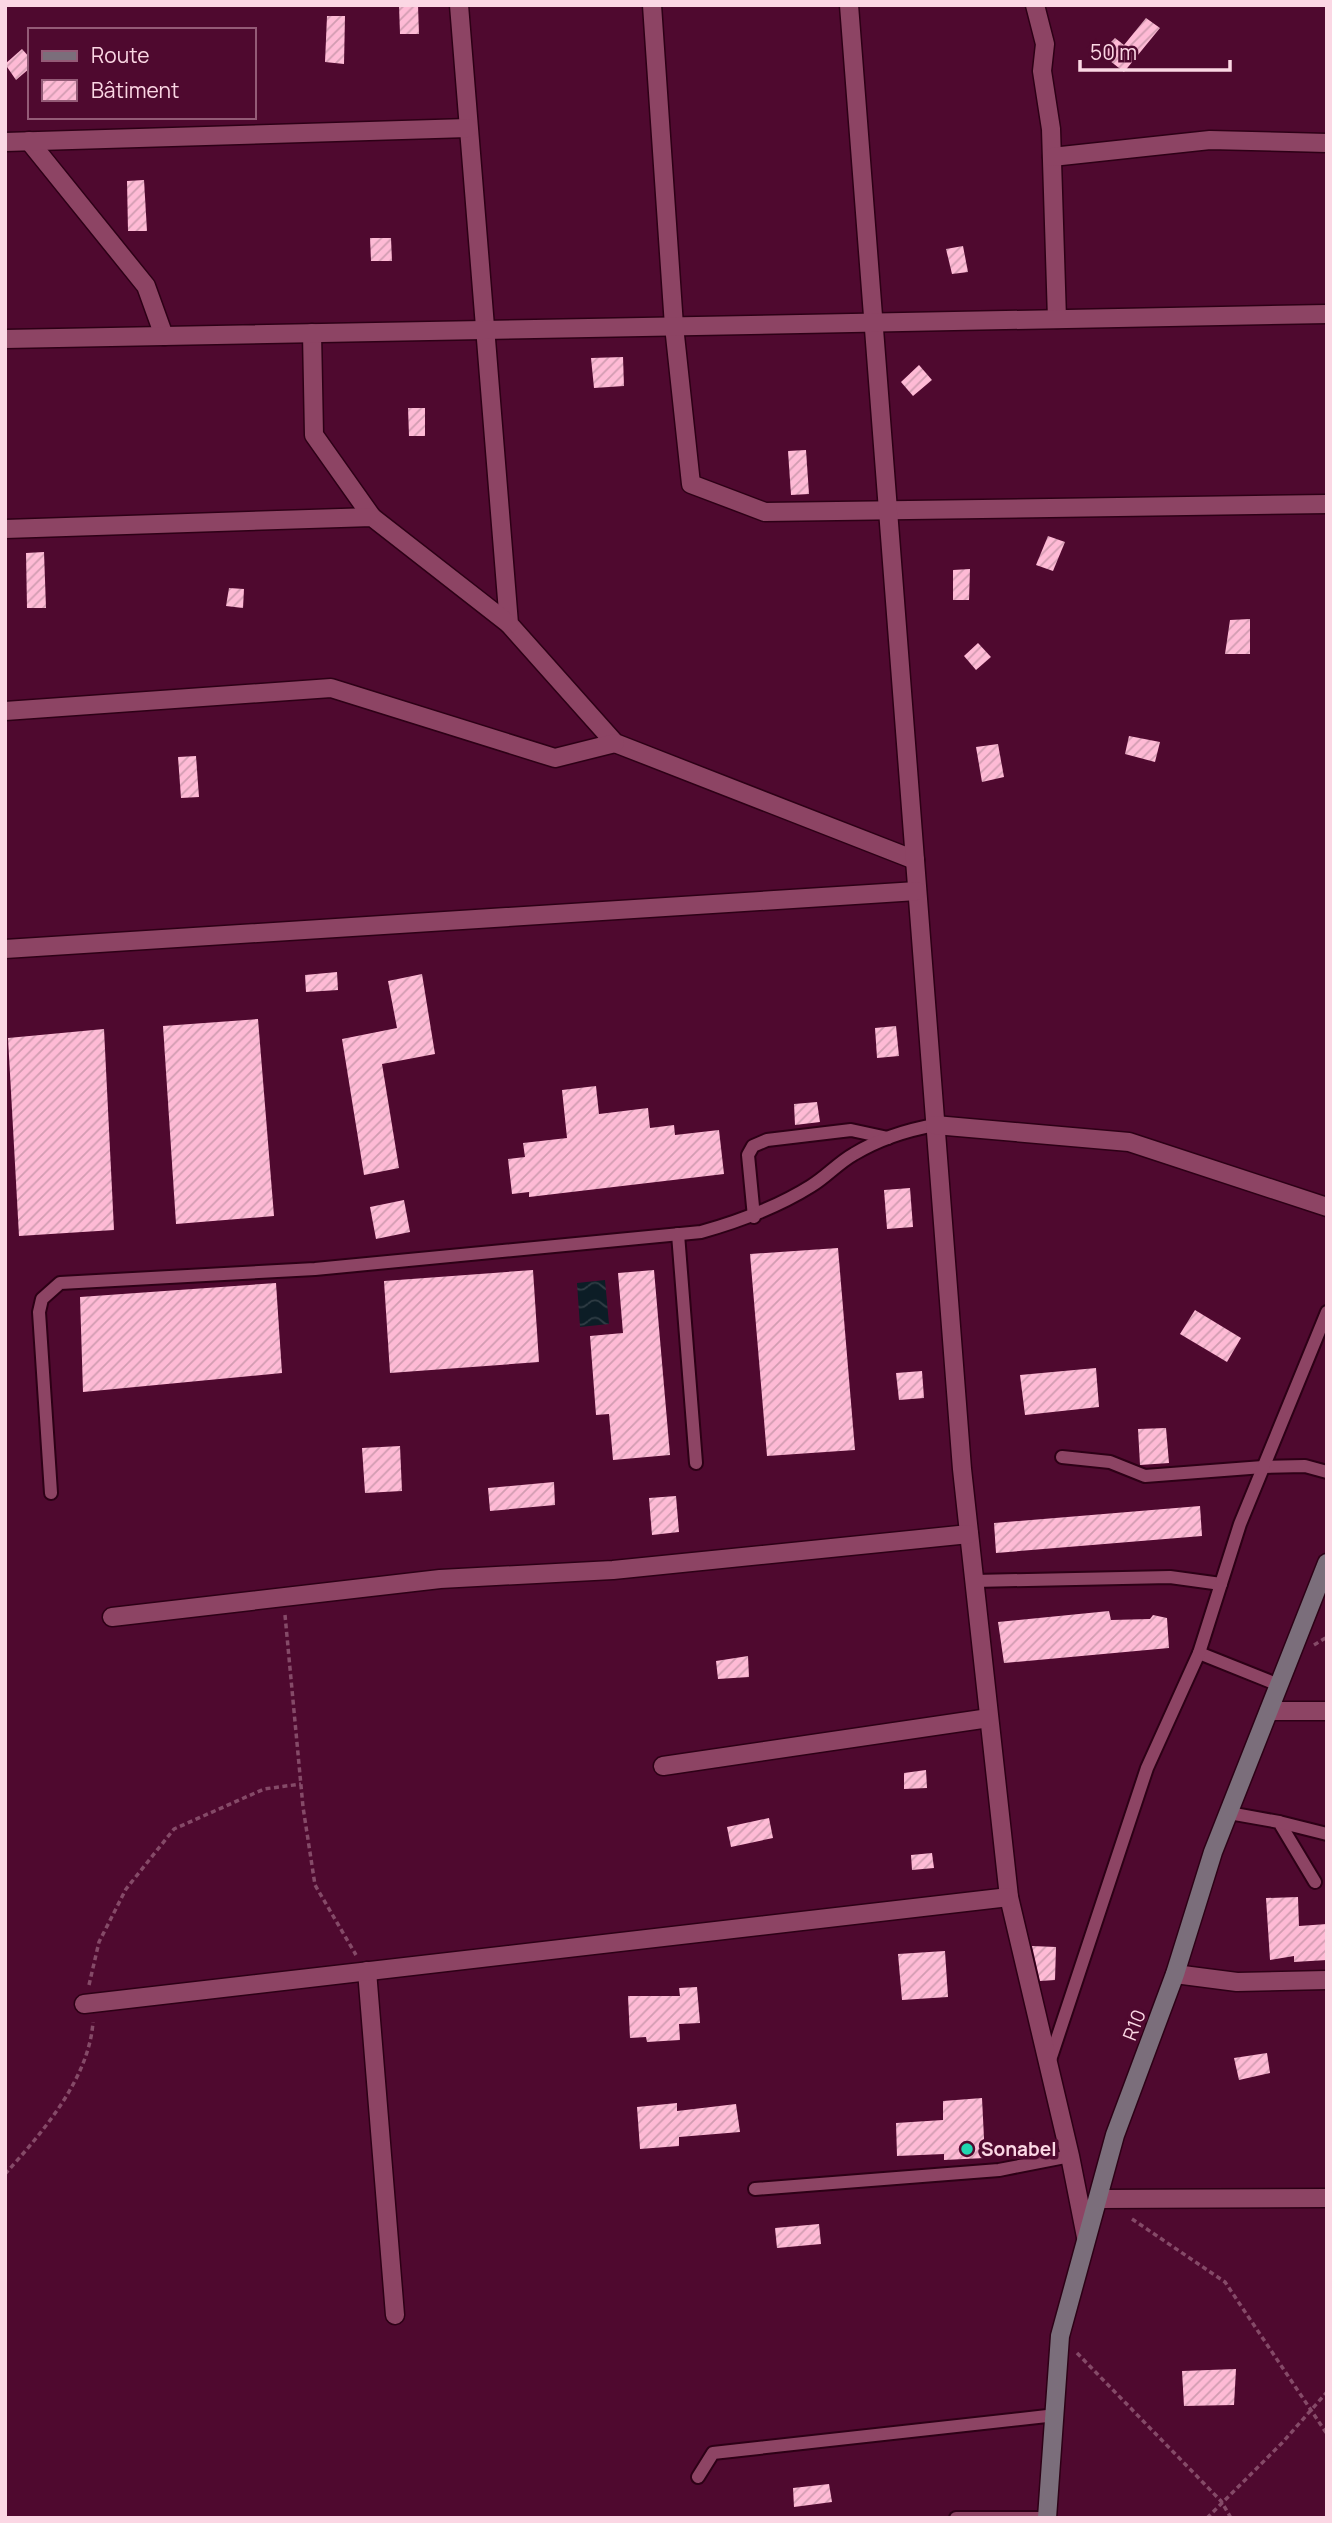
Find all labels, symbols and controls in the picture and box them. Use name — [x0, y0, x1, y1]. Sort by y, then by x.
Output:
legend — [28, 28, 256, 119]
scale bar — [1080, 28, 1230, 72]
text: 50 m — [1090, 38, 1137, 66]
text: Route — [91, 41, 149, 69]
text: Bâtiment — [91, 76, 179, 104]
street label: R10 — [1116, 2006, 1152, 2044]
place label: Sonabel — [981, 2136, 1057, 2162]
marker: Sonabel — [959, 2141, 975, 2157]

